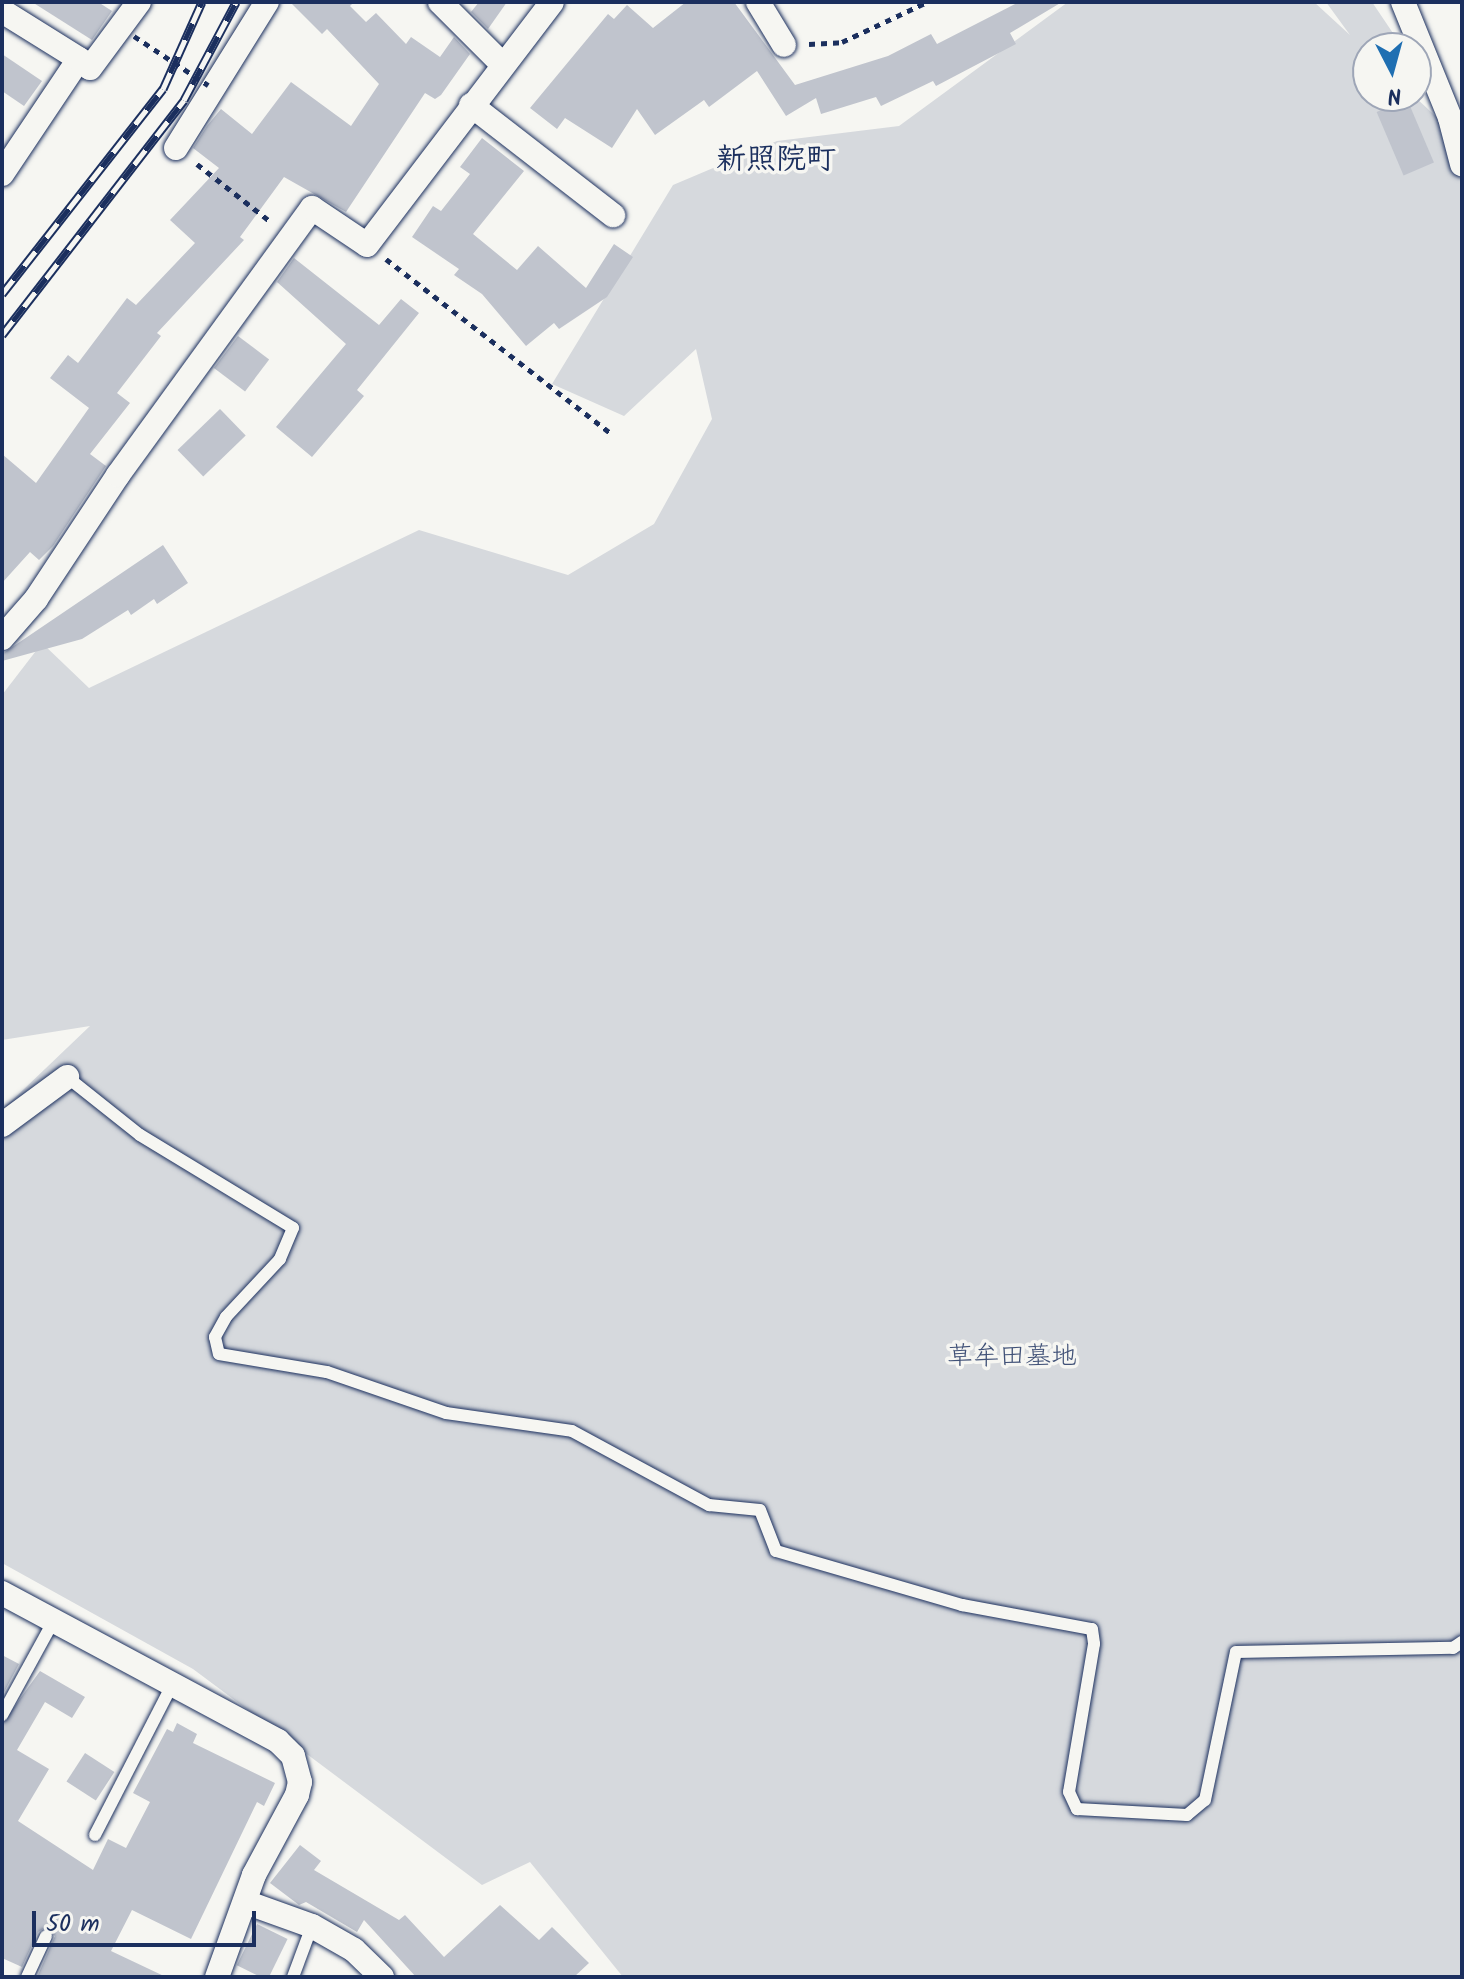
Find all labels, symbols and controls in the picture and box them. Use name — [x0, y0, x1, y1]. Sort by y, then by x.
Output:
north arrow — [1352, 32, 1432, 112]
text: N — [1386, 76, 1403, 113]
district label: 新照院町 — [716, 142, 836, 178]
park label: 草牟田墓地 — [947, 1342, 1077, 1374]
scale bar — [36, 1895, 260, 1945]
text: 50 m — [46, 1905, 100, 1944]

